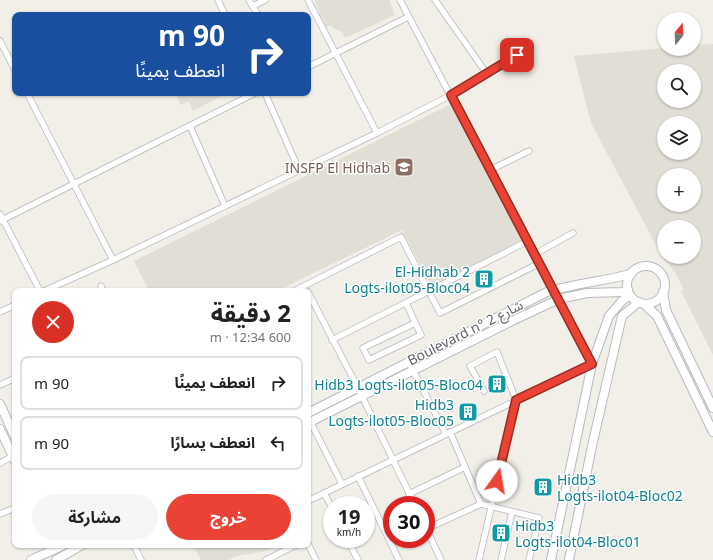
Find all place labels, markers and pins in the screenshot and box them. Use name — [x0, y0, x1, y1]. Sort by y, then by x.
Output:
pin — [500, 38, 534, 72]
school or university icon: INSFP El Hidhab — [393, 156, 415, 178]
place label: INSFP El Hidhab — [285, 158, 390, 177]
place label: El-Hidhab 2 Logts-ilot05-Bloc04 — [344, 262, 470, 297]
building icon: El-Hidhab 2 Logts-ilot05-Bloc04 — [473, 268, 495, 290]
building icon: Hidb3 Logts-ilot05-Bloc04 — [486, 373, 508, 395]
place label: Hidb3 Logts-ilot05-Bloc04 — [314, 375, 483, 394]
place label: Hidb3 Logts-ilot05-Bloc05 — [328, 395, 454, 430]
building icon: Hidb3 Logts-ilot05-Bloc05 — [457, 401, 479, 423]
place label: Hidb3 Logts-ilot04-Bloc02 — [557, 470, 683, 505]
building icon: Hidb3 Logts-ilot04-Bloc02 — [532, 476, 554, 498]
place label: Hidb3 Logts-ilot04-Bloc01 — [515, 516, 641, 551]
building icon: Hidb3 Logts-ilot04-Bloc01 — [490, 522, 512, 544]

